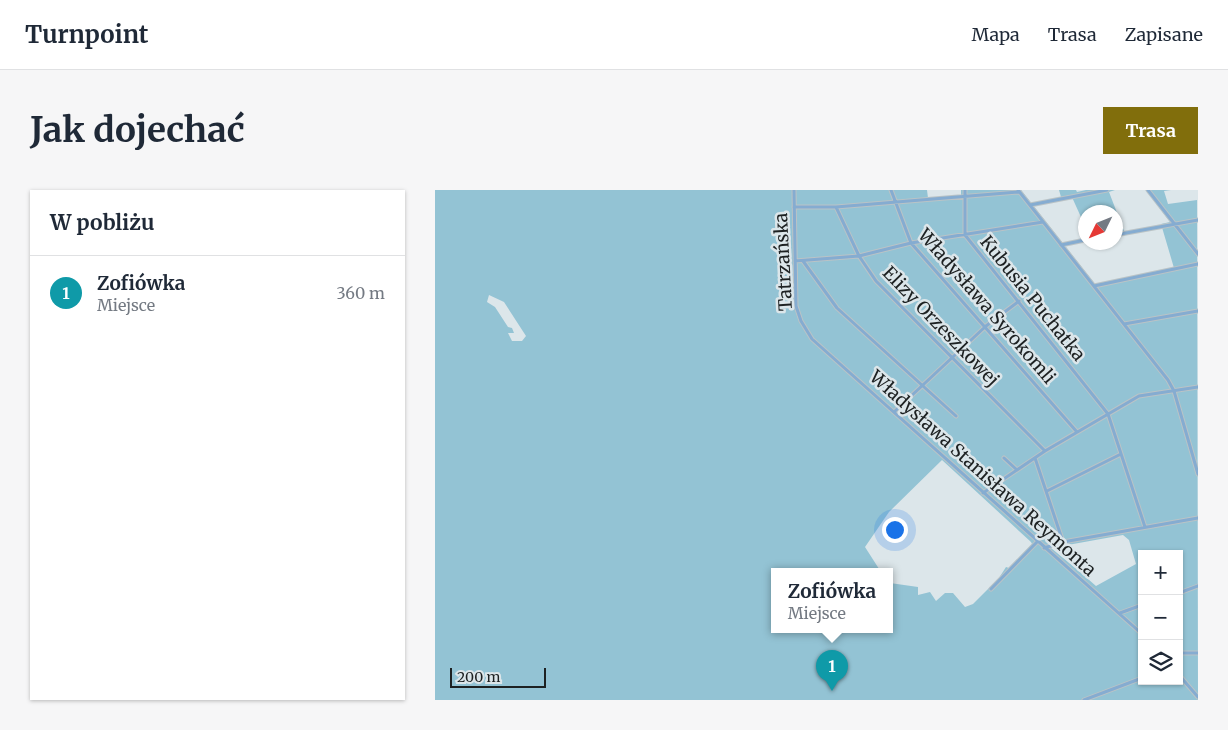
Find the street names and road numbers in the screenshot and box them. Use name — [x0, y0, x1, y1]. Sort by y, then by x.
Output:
street label: Tatrzańska — [769, 212, 797, 312]
street label: Władysława Syrokomli — [913, 223, 1061, 389]
street label: Kubusia Puchatka — [975, 231, 1091, 366]
street label: Elizy Orzeszkowej — [878, 261, 1004, 391]
street label: Władysława Stanisława Reymonta — [864, 364, 1101, 581]

